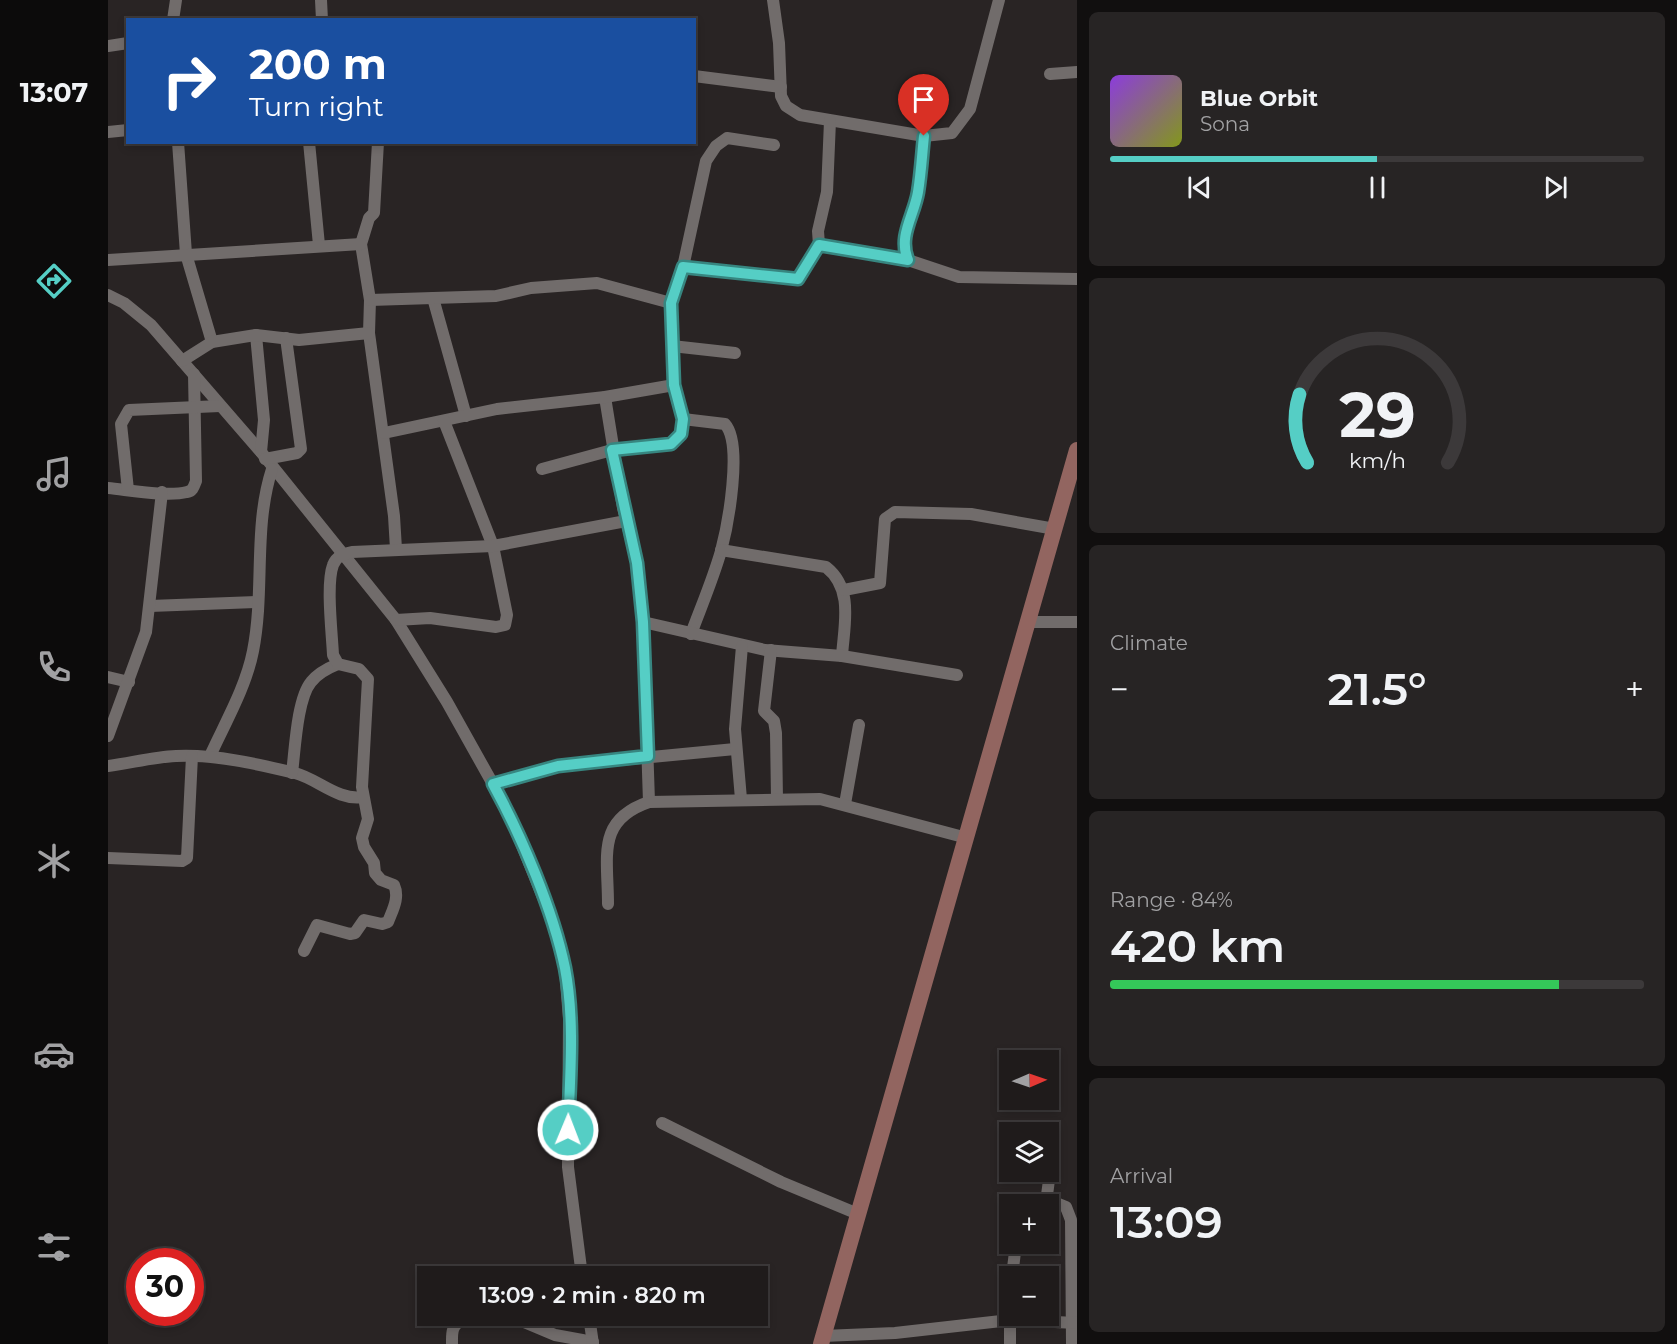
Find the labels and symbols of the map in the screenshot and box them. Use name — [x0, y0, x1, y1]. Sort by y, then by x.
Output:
pin — [898, 74, 949, 136]
north arrow — [999, 1050, 1059, 1110]
position arrow — [536, 1098, 600, 1162]
speed limit sign: 30 — [126, 1248, 204, 1326]

